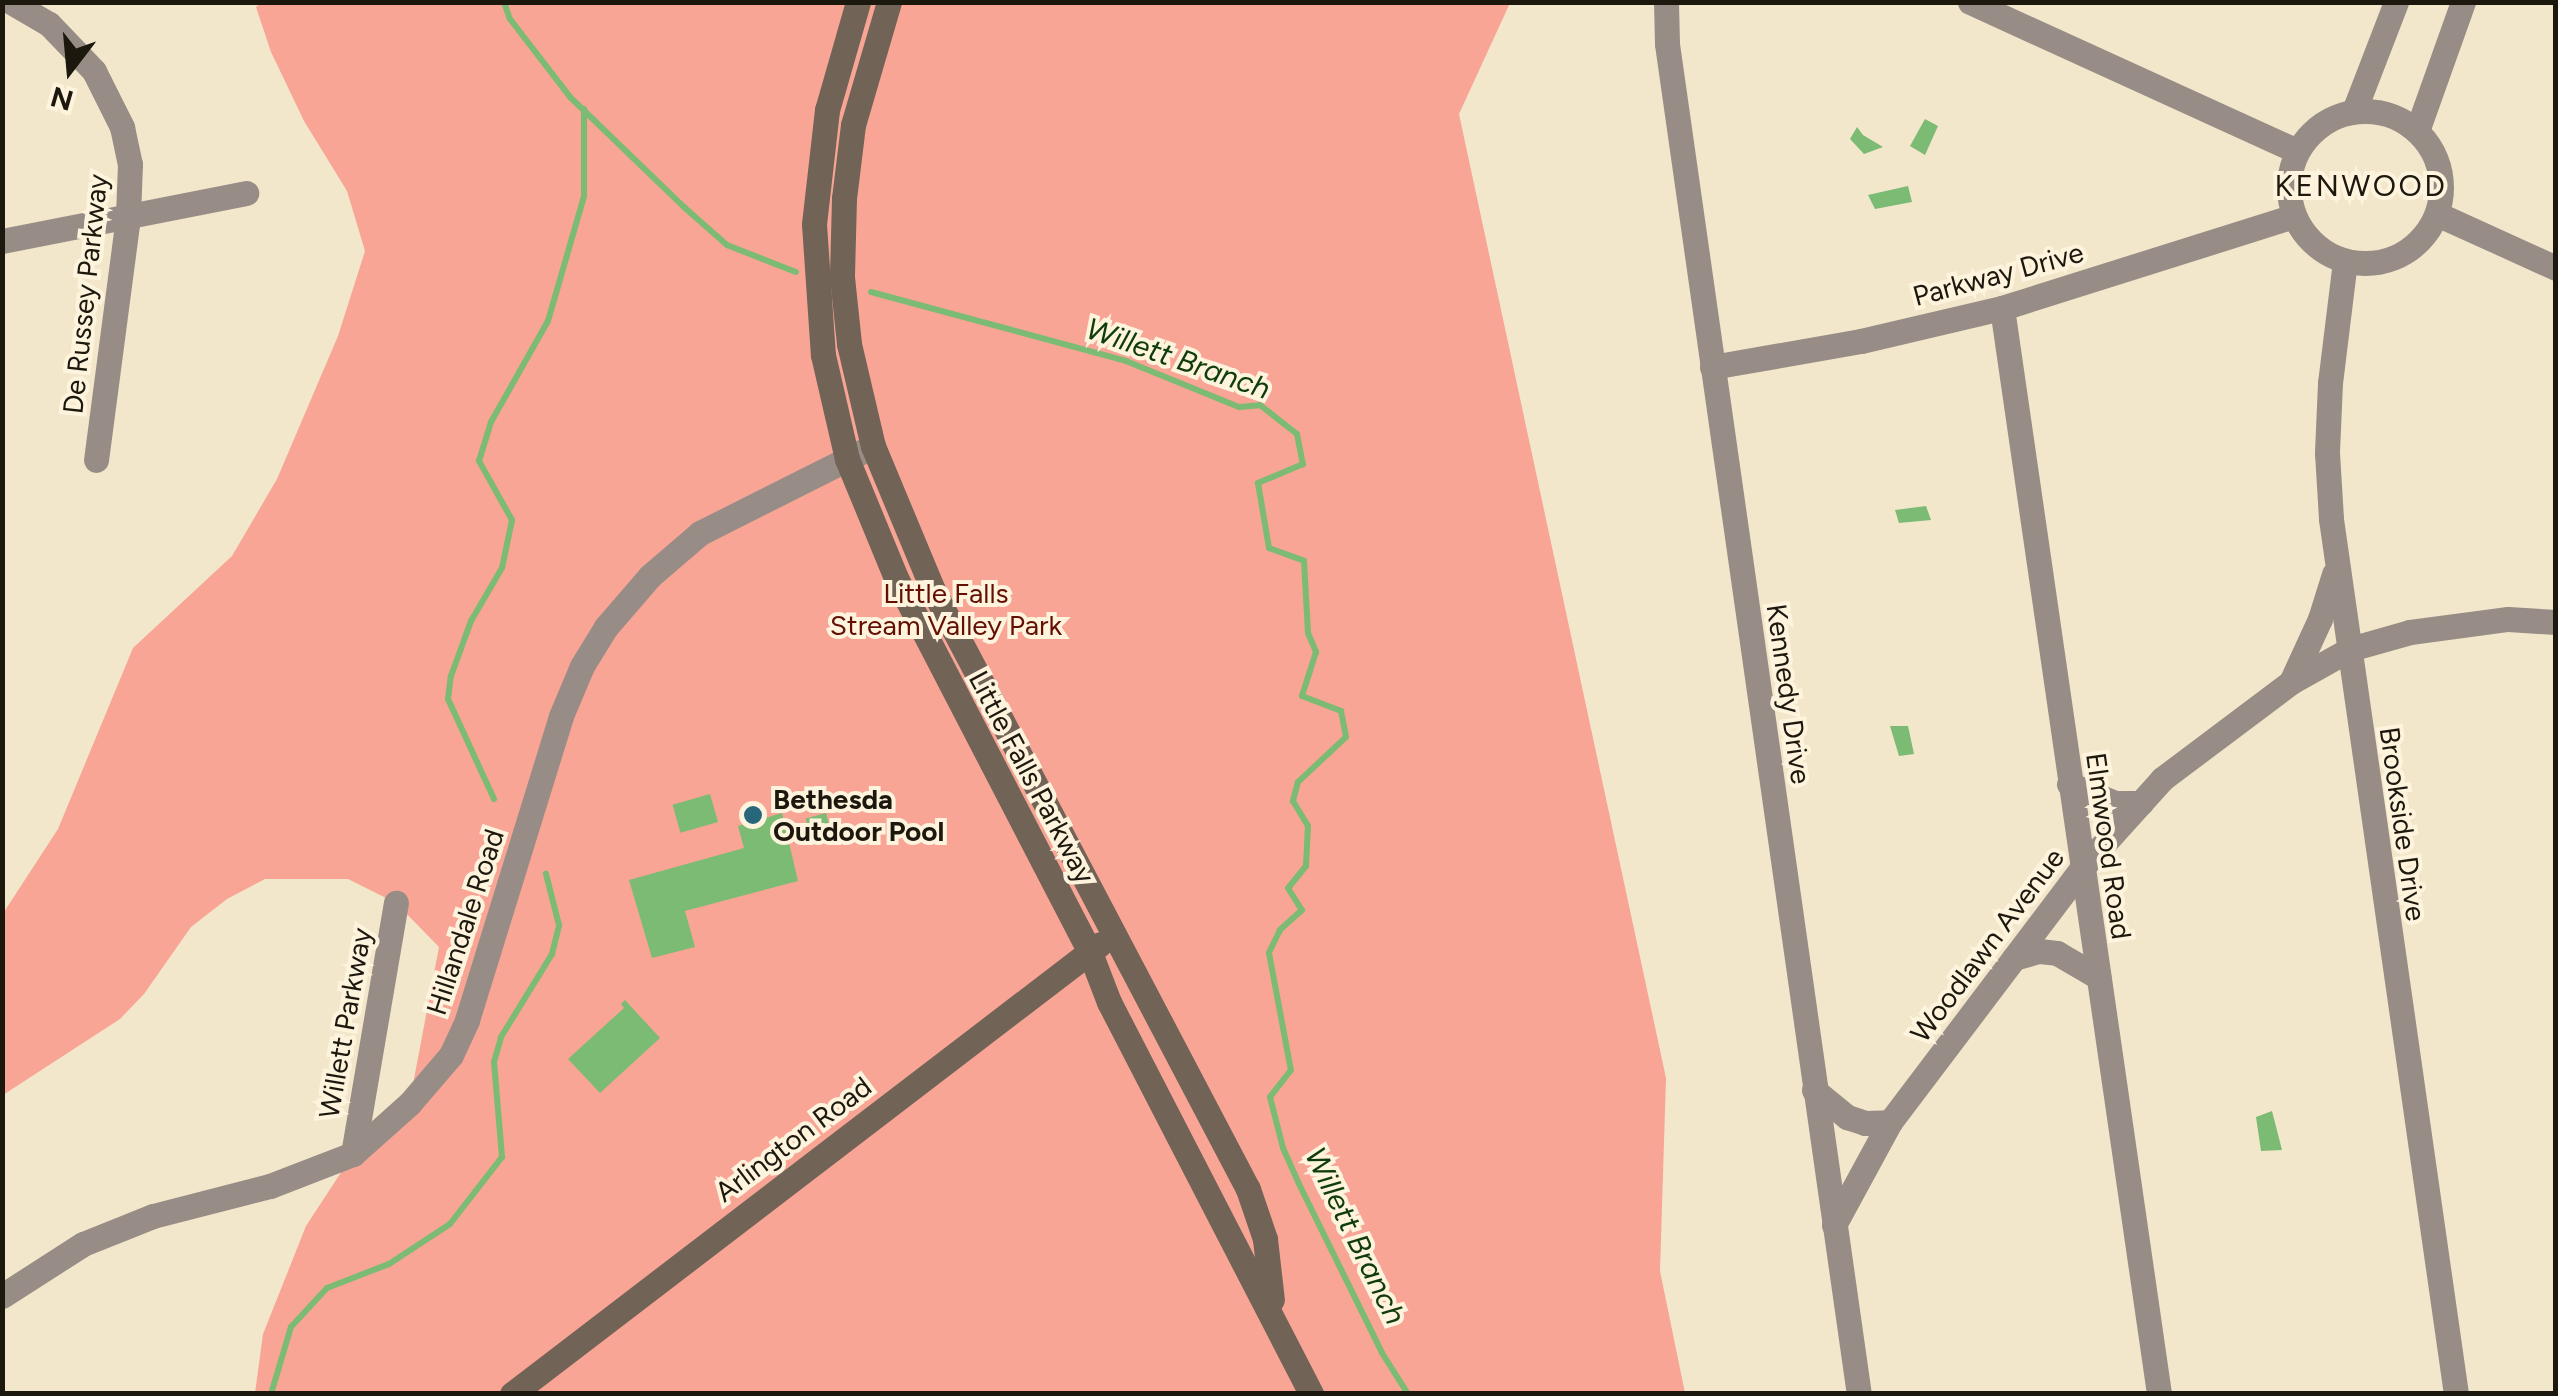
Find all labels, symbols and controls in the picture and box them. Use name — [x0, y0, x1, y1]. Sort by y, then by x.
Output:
north arrow — [20, 20, 120, 120]
text: N — [47, 80, 77, 118]
district label: KENWOOD — [2275, 168, 2447, 204]
street label: De Russey Parkway — [56, 172, 114, 416]
street label: Parkway Drive — [1909, 235, 2087, 313]
water label: Willett Branch — [1081, 311, 1275, 407]
park label: Little Falls Stream Valley Park — [830, 576, 1062, 642]
street label: Kennedy Drive — [1760, 602, 1818, 786]
street label: Little Falls Parkway — [962, 665, 1102, 889]
street label: Brookside Drive — [2373, 725, 2433, 923]
street label: Elmwood Road — [2079, 750, 2139, 942]
place label: Bethesda Outdoor Pool — [773, 782, 944, 848]
marker: Bethesda Outdoor Pool — [742, 804, 764, 826]
street label: Hillandale Road — [419, 825, 511, 1019]
street label: Woodlawn Avenue — [1903, 841, 2071, 1049]
street label: Willett Parkway — [312, 925, 378, 1121]
street label: Arlington Road — [708, 1069, 878, 1209]
water label: Willett Branch — [1297, 1142, 1413, 1330]

